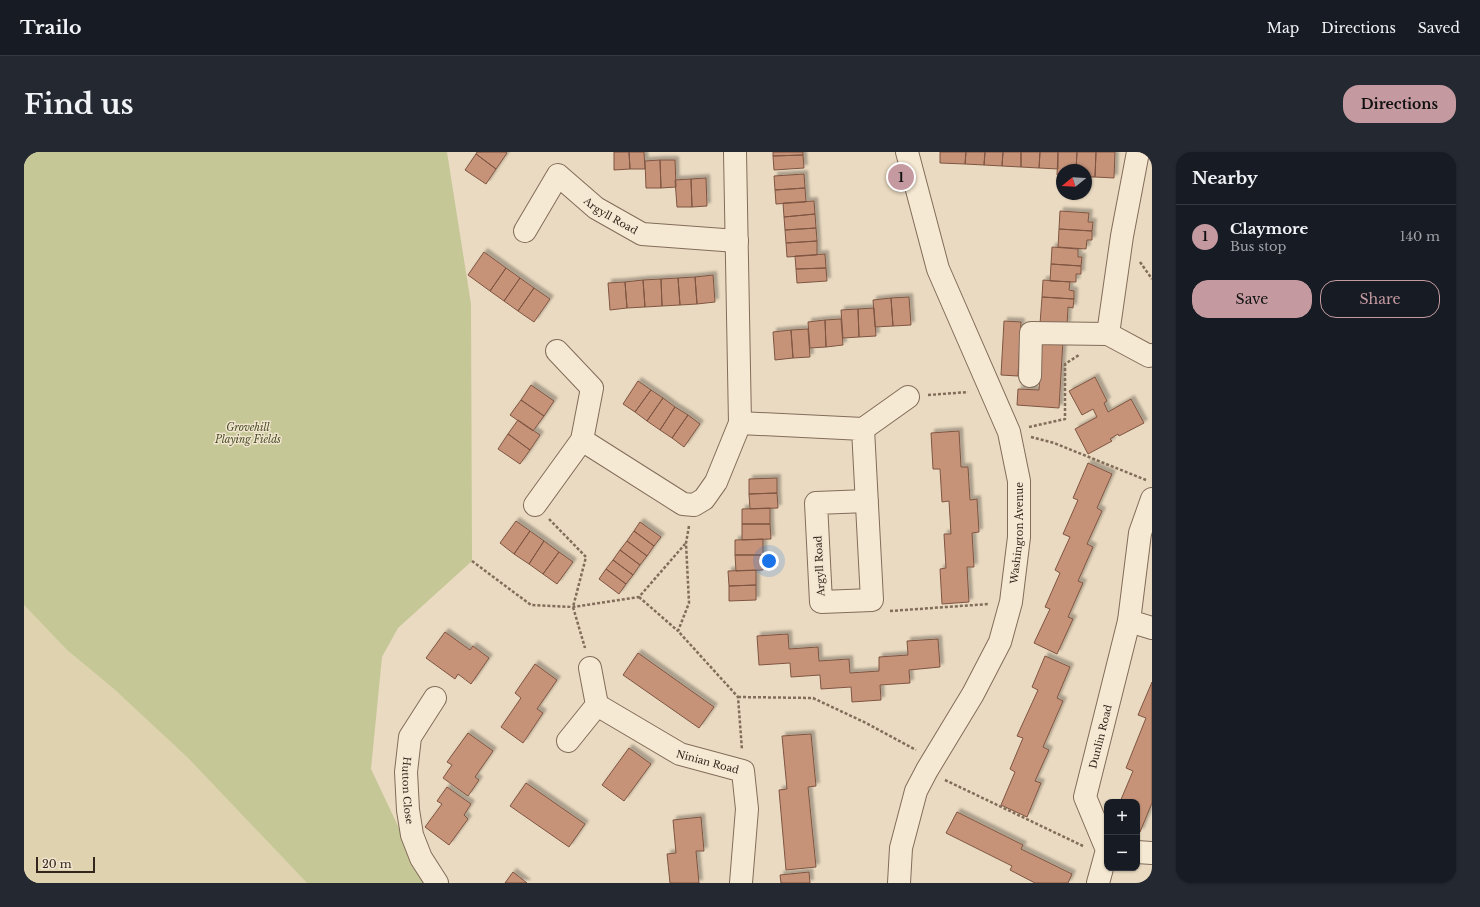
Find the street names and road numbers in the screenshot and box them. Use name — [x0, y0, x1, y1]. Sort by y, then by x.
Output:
street label: Argyll Road — [580, 194, 640, 237]
street label: Washington Avenue — [1007, 482, 1026, 586]
street label: Argyll Road — [811, 535, 828, 598]
street label: Dunlin Road — [1086, 703, 1115, 770]
street label: Ninian Road — [675, 747, 741, 777]
street label: Hutton Close — [399, 756, 416, 825]

